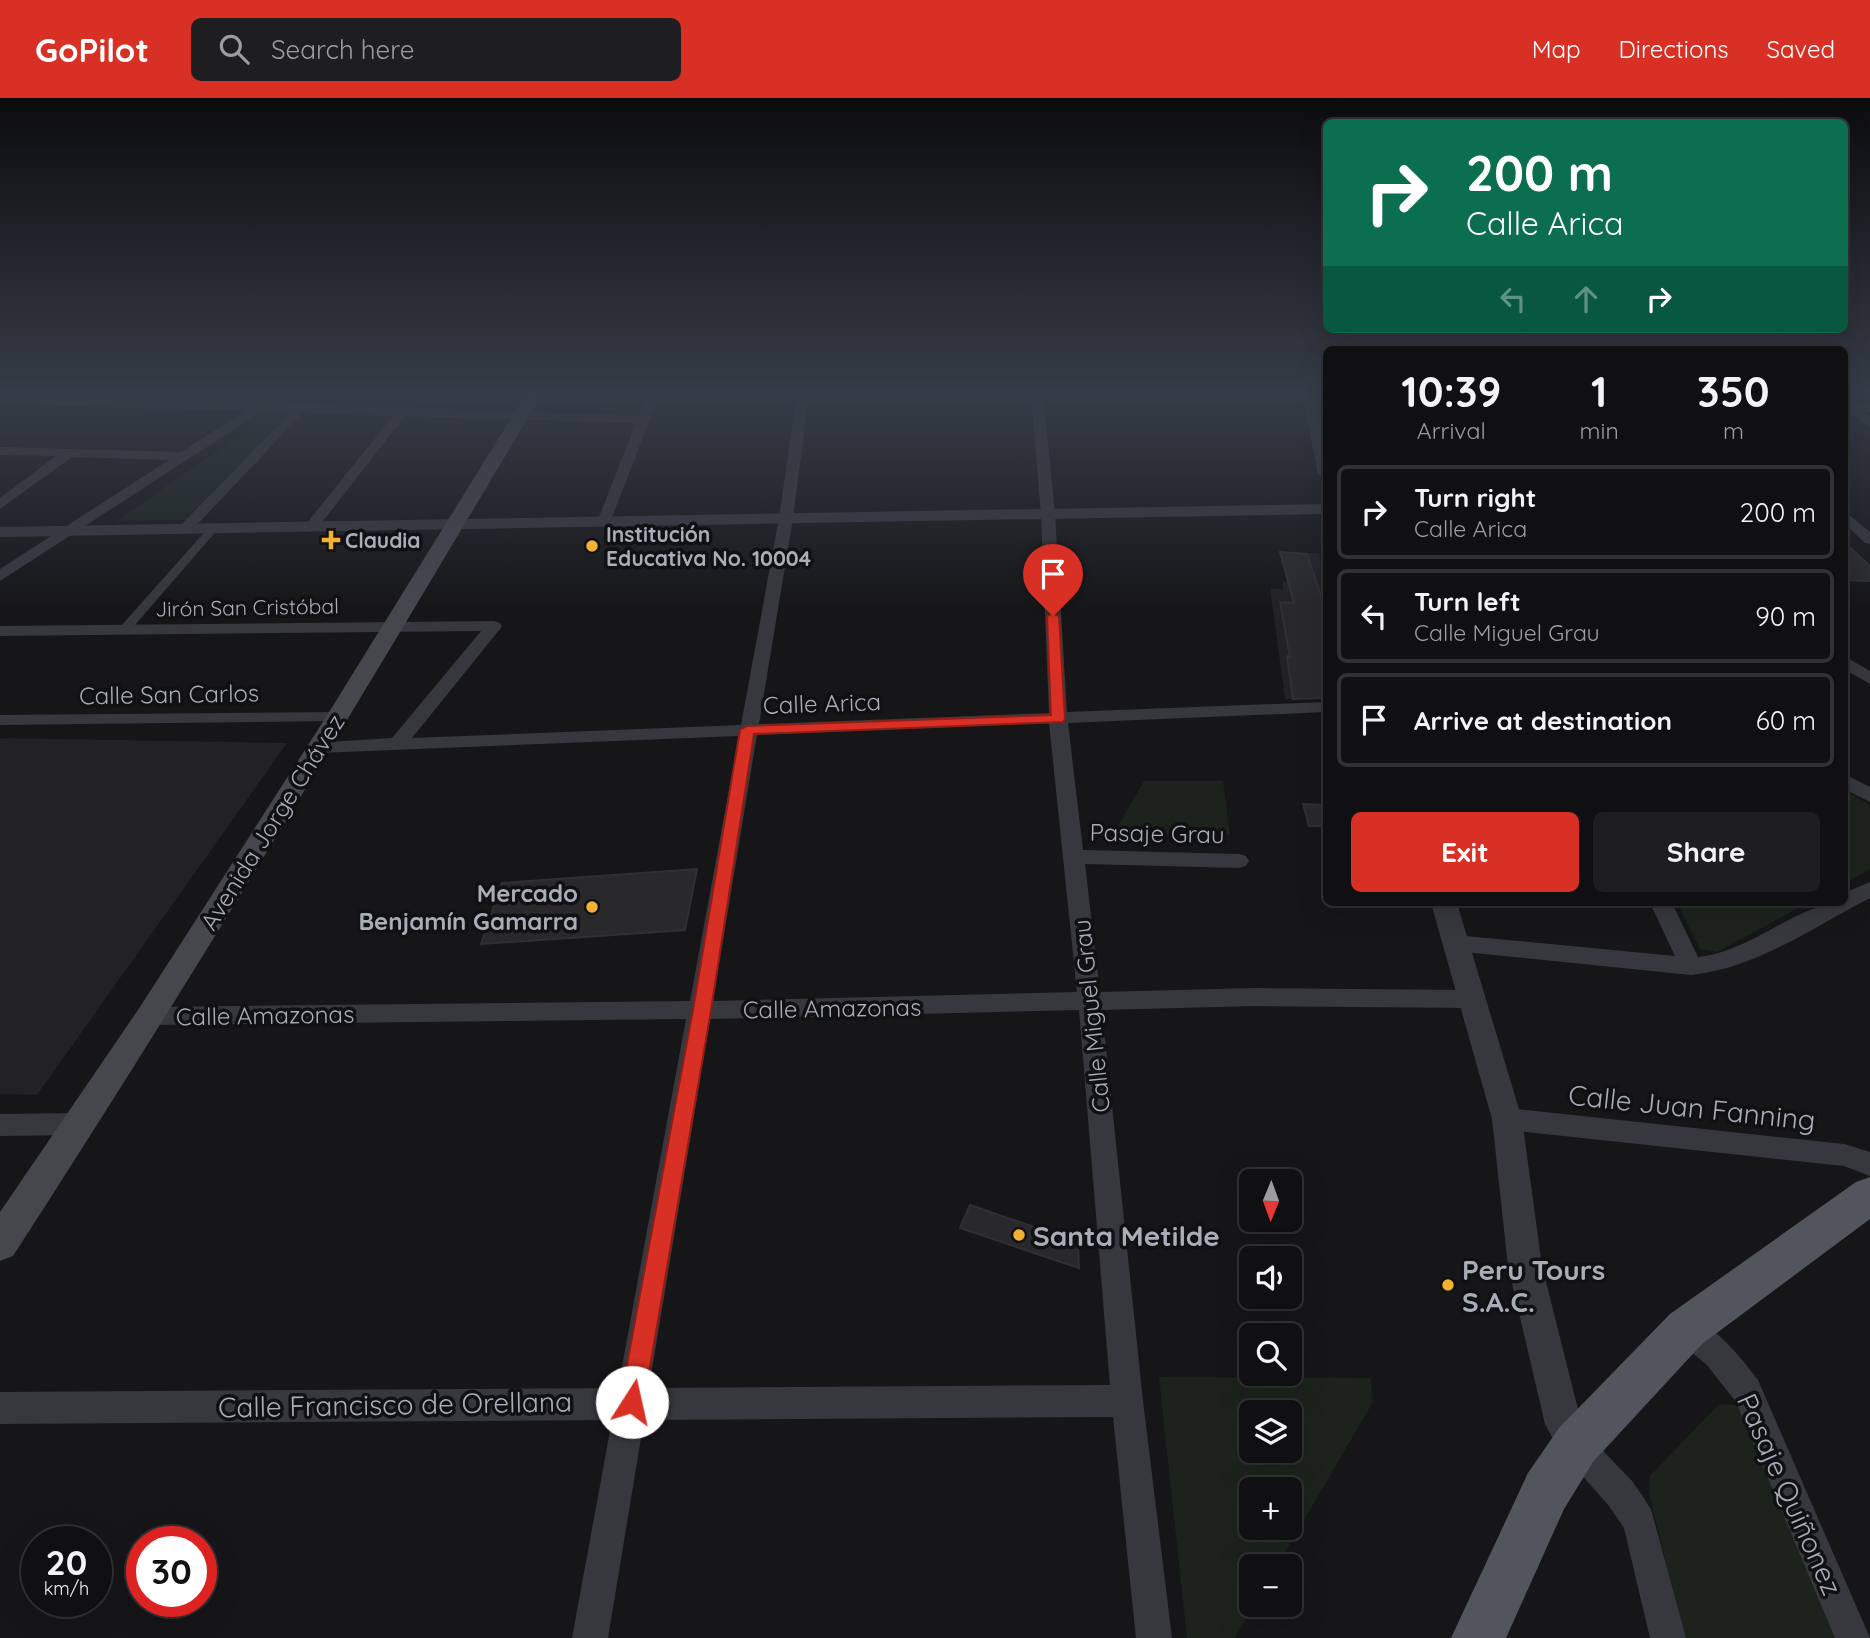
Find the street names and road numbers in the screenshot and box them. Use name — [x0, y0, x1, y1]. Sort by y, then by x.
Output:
street label: Jirón San Cristóbal — [155, 592, 339, 622]
street label: Calle San Carlos — [79, 677, 259, 711]
street label: Calle Arica — [763, 686, 881, 720]
street label: Avenida Jorge Chávez — [193, 709, 351, 935]
street label: Pasaje Grau — [1089, 817, 1225, 849]
street label: Calle Miguel Grau — [1066, 918, 1116, 1114]
street label: Calle Amazonas — [742, 991, 922, 1025]
street label: Calle Amazonas — [175, 998, 355, 1032]
street label: Calle Juan Fanning — [1567, 1077, 1817, 1137]
street label: Calle Francisco de Orellana — [218, 1383, 572, 1425]
street label: Pasaje Quiñonez — [1730, 1388, 1850, 1600]

